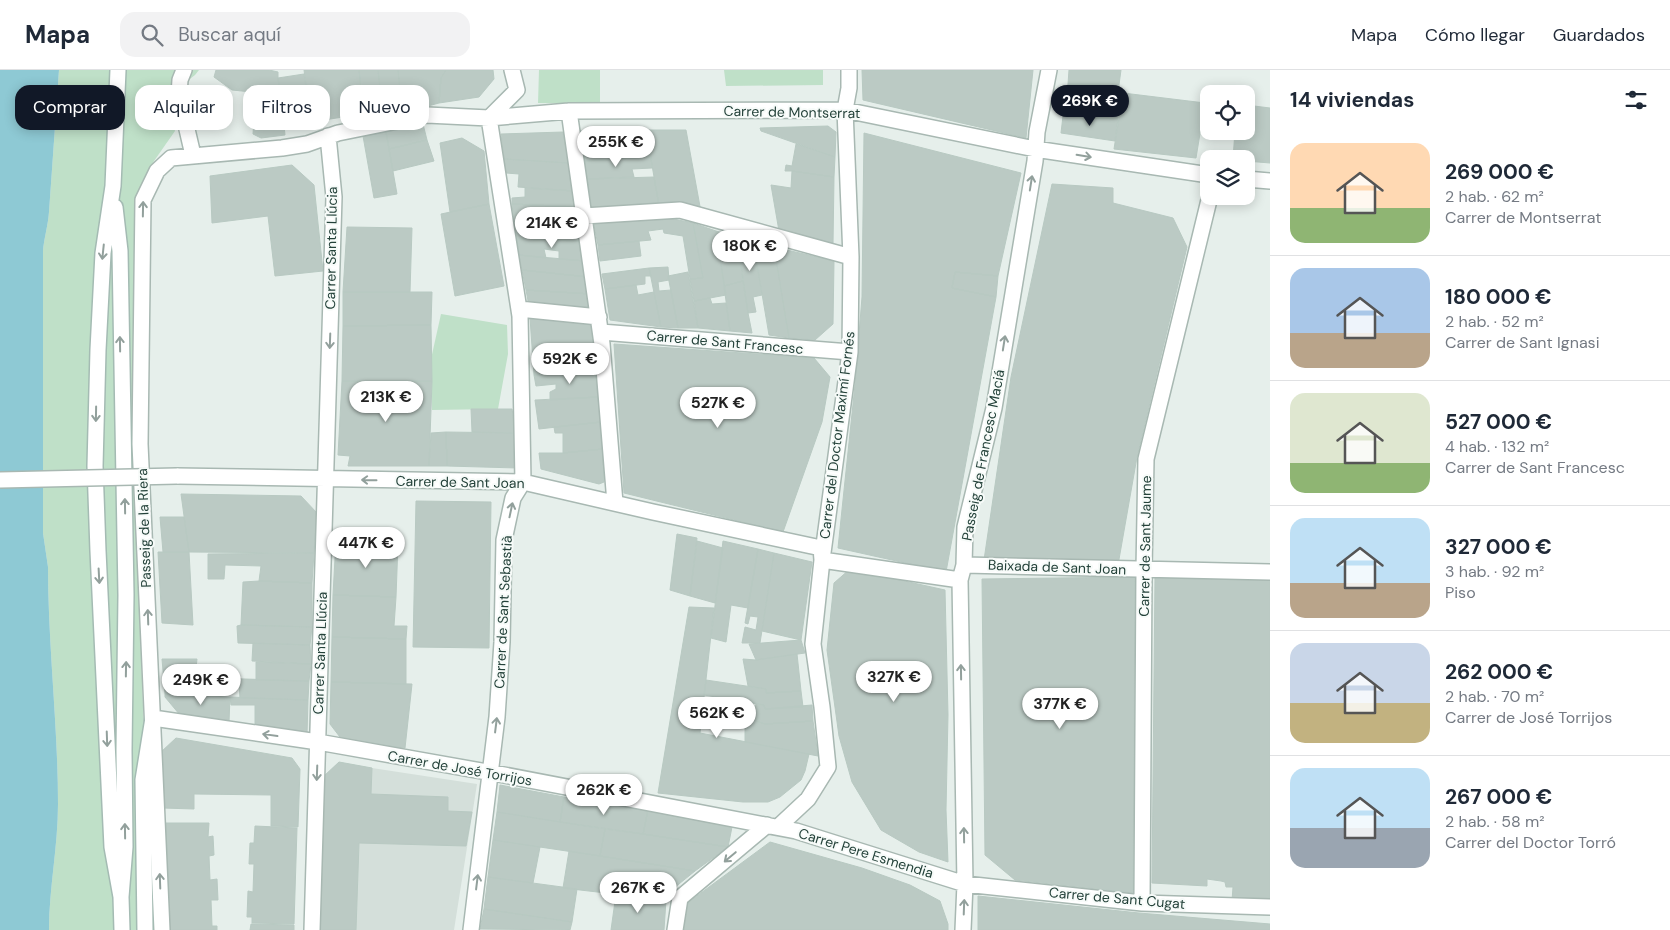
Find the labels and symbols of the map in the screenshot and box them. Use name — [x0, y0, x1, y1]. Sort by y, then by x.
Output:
pin: 269K € — [1049, 85, 1131, 127]
street label: Carrer de Montserrat — [723, 102, 861, 122]
pin: 255K € — [575, 126, 657, 168]
one-way arrow — [1075, 151, 1091, 161]
one-way arrow — [1026, 176, 1036, 192]
street label: Carrer Santa Llúcia — [321, 186, 341, 310]
one-way arrow — [138, 202, 148, 218]
pin: 214K € — [511, 206, 593, 249]
pin: 180K € — [709, 230, 791, 272]
one-way arrow — [98, 243, 108, 259]
street label: Carrer de Sant Francesc — [646, 326, 804, 358]
street label: Carrer del Doctor Maximí Fornés — [815, 330, 859, 540]
one-way arrow — [325, 333, 334, 349]
one-way arrow — [116, 336, 125, 352]
one-way arrow — [1000, 336, 1010, 352]
pin: 592K € — [529, 342, 611, 385]
street label: Passeig de Francesc Maciá — [958, 368, 1008, 542]
pin: 213K € — [345, 380, 427, 423]
pin: 527K € — [677, 386, 759, 429]
one-way arrow — [92, 406, 101, 422]
street label: Passeig de la Riera — [133, 468, 155, 588]
street label: Carrer de Sant Joan — [395, 472, 525, 492]
one-way arrow — [361, 475, 378, 485]
street label: Carrer de Sant Jaume — [1135, 475, 1155, 617]
one-way arrow — [120, 498, 130, 514]
one-way arrow — [507, 503, 516, 519]
pin: 447K € — [325, 526, 407, 569]
street label: Carrer de Sant Sebastià — [490, 535, 516, 689]
street label: Baixada de Sant Joan — [987, 556, 1127, 578]
one-way arrow — [94, 568, 103, 584]
street label: Carrer Santa Llúcia — [309, 591, 331, 715]
one-way arrow — [143, 609, 152, 625]
pin: 327K € — [853, 660, 935, 703]
one-way arrow — [121, 661, 130, 677]
pin: 249K € — [160, 664, 242, 706]
one-way arrow — [956, 665, 966, 681]
pin: 377K € — [1019, 688, 1101, 730]
pin: 562K € — [676, 696, 758, 739]
one-way arrow — [492, 717, 502, 733]
one-way arrow — [262, 730, 278, 740]
one-way arrow — [102, 731, 111, 747]
street label: Carrer de José Torrijos — [386, 746, 534, 790]
one-way arrow — [312, 764, 322, 781]
pin: 262K € — [563, 774, 645, 816]
one-way arrow — [120, 823, 130, 840]
street label: Carrer Pere Esmendia — [796, 824, 936, 882]
one-way arrow — [959, 827, 969, 844]
one-way arrow — [724, 852, 737, 863]
pin: 267K € — [597, 872, 679, 914]
one-way arrow — [155, 874, 164, 890]
one-way arrow — [472, 874, 482, 890]
street label: Carrer de Sant Cugat — [1048, 883, 1186, 913]
one-way arrow — [959, 899, 969, 916]

